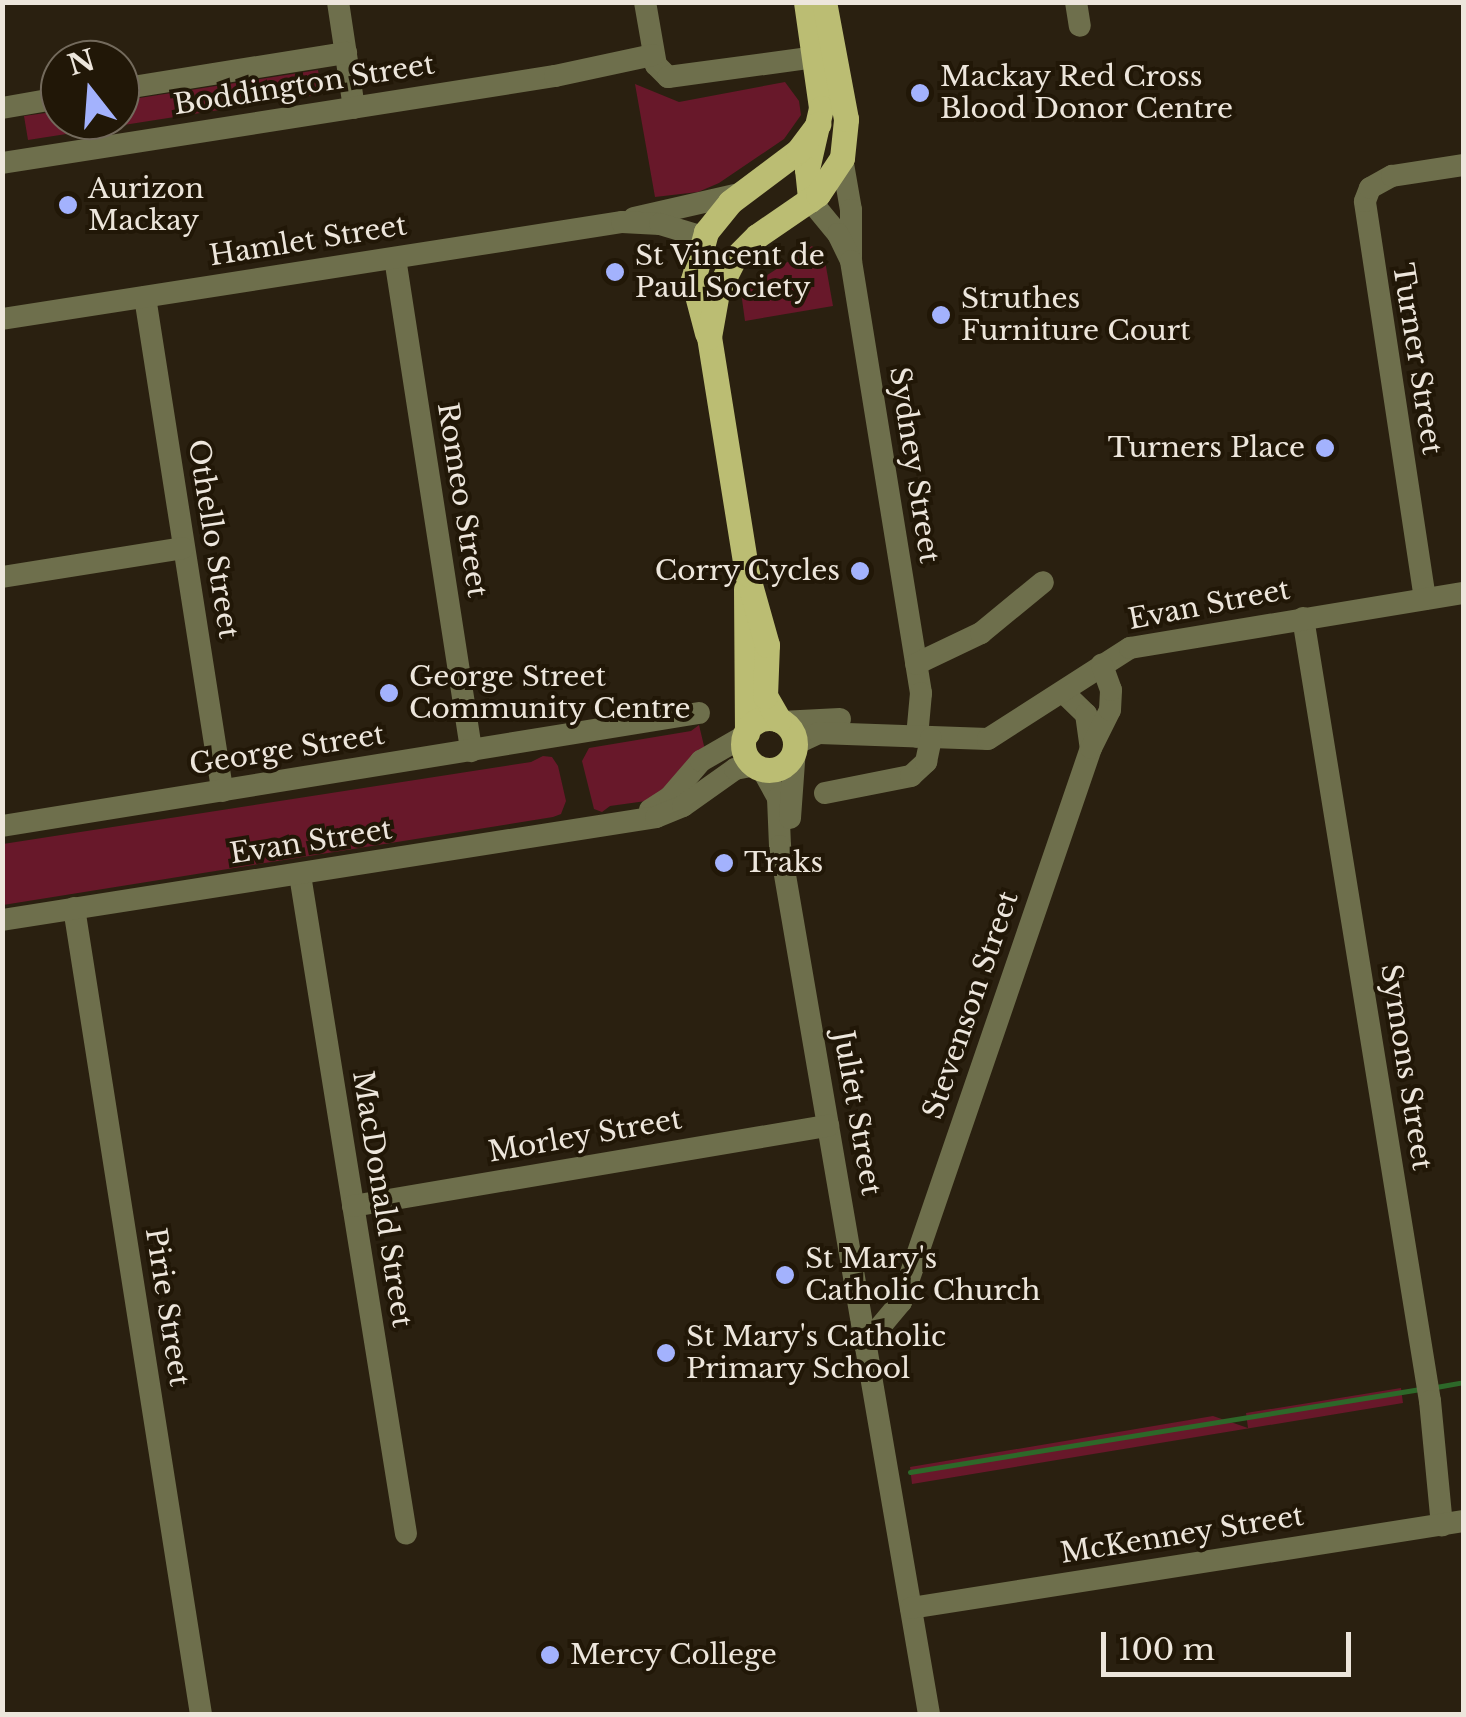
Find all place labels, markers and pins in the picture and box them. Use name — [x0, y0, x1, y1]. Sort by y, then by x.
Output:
place label: Mackay Red Cross Blood Donor Centre — [940, 60, 1234, 126]
marker: Mackay Red Cross Blood Donor Centre — [909, 82, 931, 104]
place label: Aurizon Mackay — [88, 172, 204, 238]
marker: Aurizon Mackay — [57, 194, 79, 216]
place label: St Vincent de Paul Society — [635, 239, 826, 305]
marker: St Vincent de Paul Society — [604, 261, 626, 283]
place label: Struthes Furniture Court — [961, 282, 1191, 348]
marker: Struthes Furniture Court — [930, 304, 952, 326]
place label: Turners Place — [1108, 431, 1305, 465]
marker: Turners Place — [1314, 437, 1336, 459]
place label: Corry Cycles — [654, 554, 840, 588]
marker: Corry Cycles — [849, 560, 871, 582]
place label: George Street Community Centre — [409, 660, 691, 726]
marker: George Street Community Centre — [378, 682, 400, 704]
place label: Traks — [744, 846, 823, 880]
marker: Traks — [713, 852, 735, 874]
place label: St Mary's Catholic Church — [805, 1242, 1041, 1308]
marker: St Mary's Catholic Church — [774, 1264, 796, 1286]
place label: St Mary's Catholic Primary School — [686, 1320, 946, 1386]
marker: St Mary's Catholic Primary School — [655, 1342, 677, 1364]
place label: Mercy College — [570, 1638, 778, 1672]
marker: Mercy College — [539, 1644, 561, 1666]

